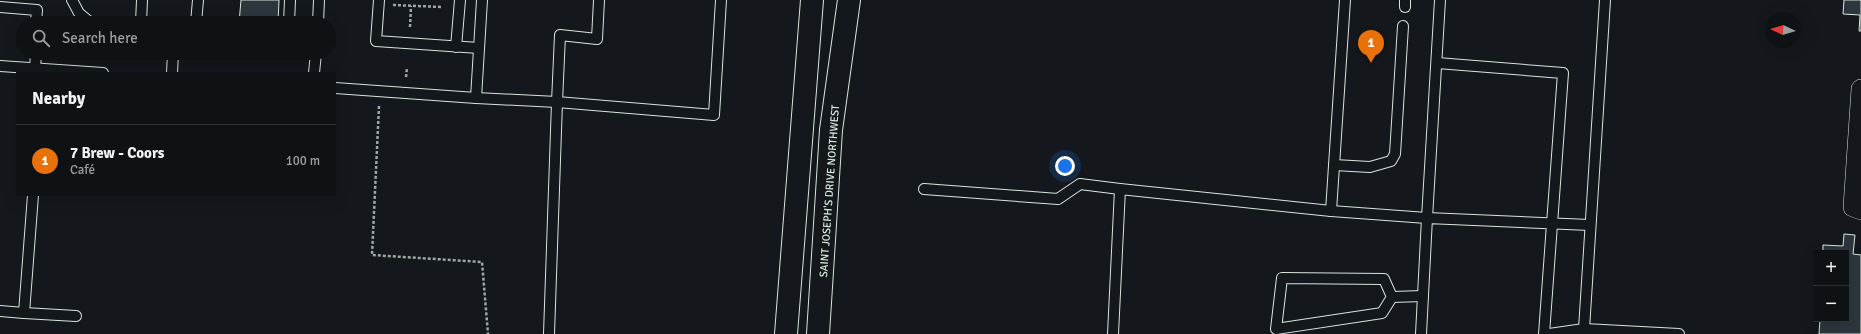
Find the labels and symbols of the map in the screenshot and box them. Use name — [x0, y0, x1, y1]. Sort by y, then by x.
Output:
north arrow — [1765, 12, 1801, 48]
pin: 1 — [1358, 30, 1384, 63]
street label: SAINT JOSEPH'S DRIVE NORTHWEST — [817, 104, 842, 278]
your location — [1055, 156, 1075, 176]

